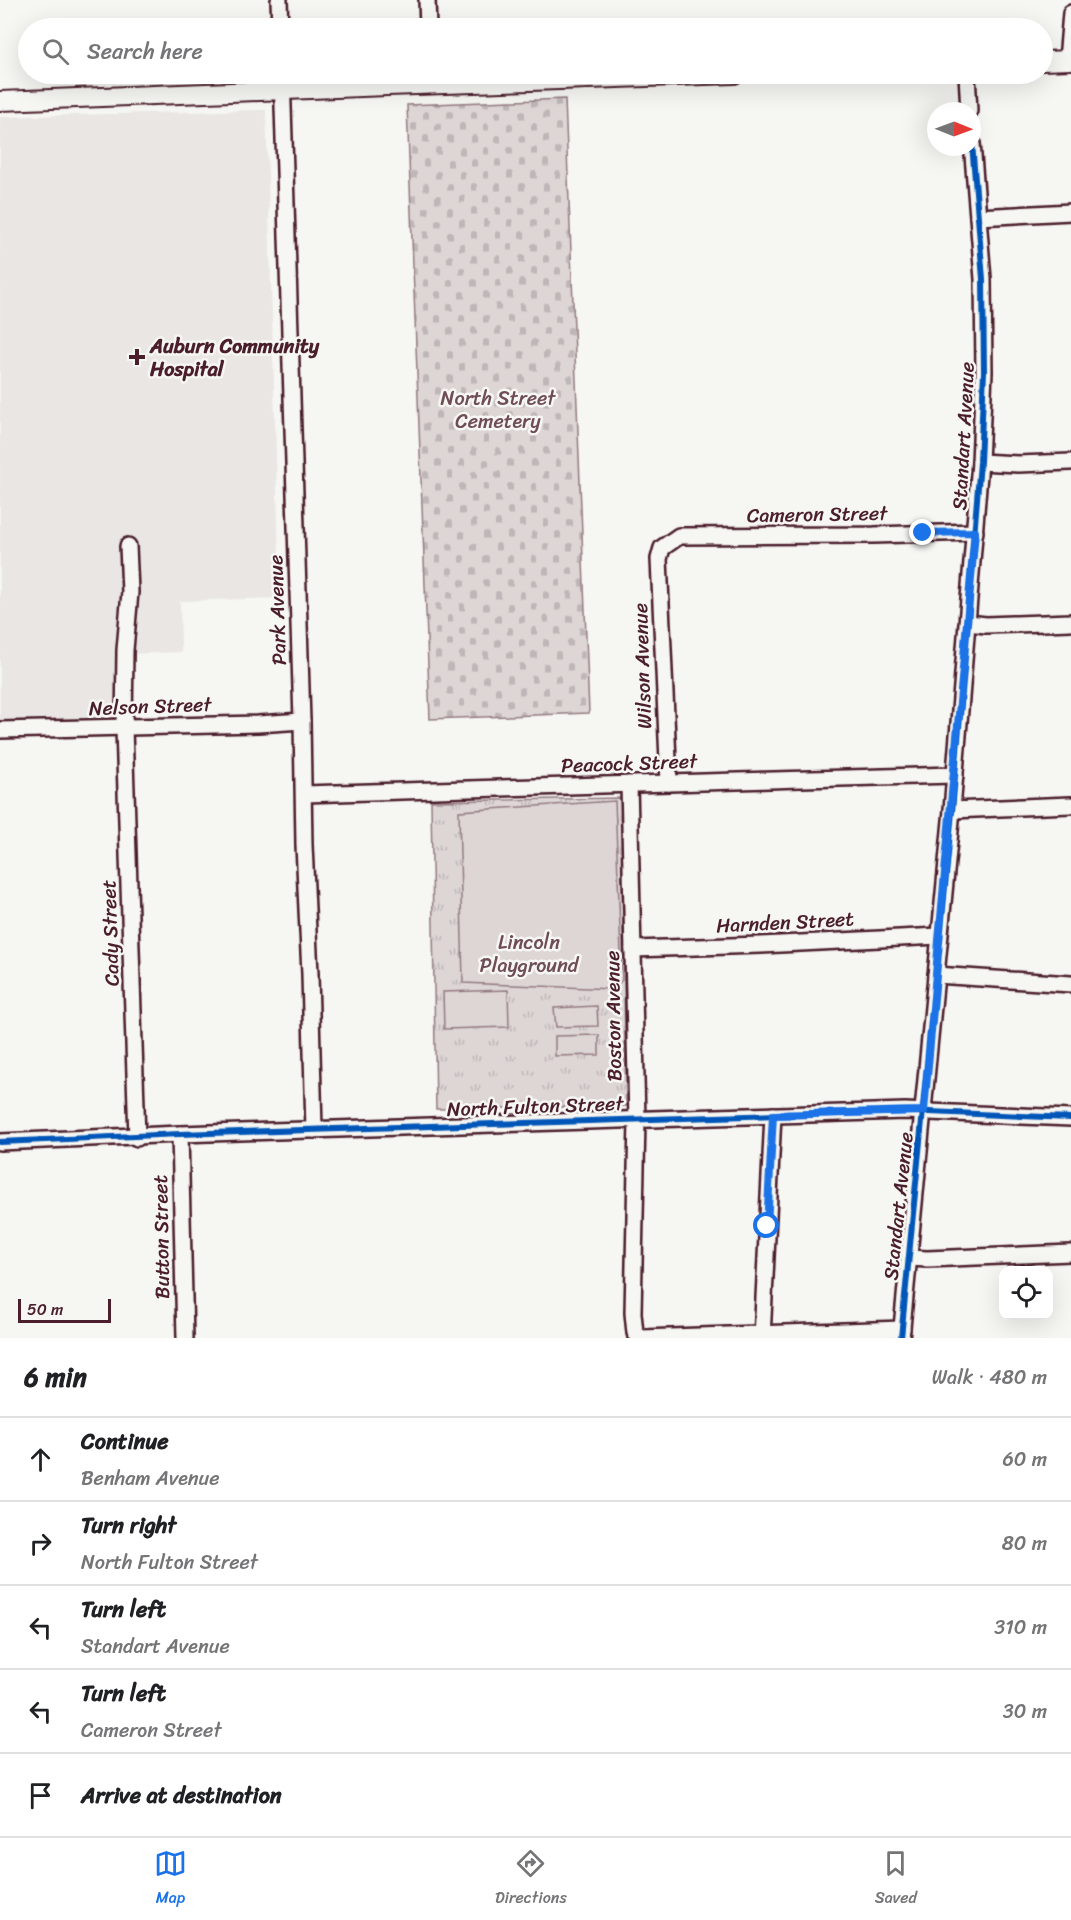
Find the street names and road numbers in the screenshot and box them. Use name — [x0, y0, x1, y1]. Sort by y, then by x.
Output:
street label: Standart Avenue — [942, 361, 985, 511]
street label: Cameron Street — [746, 496, 888, 533]
street label: Park Avenue — [258, 554, 297, 666]
street label: Wilson Avenue — [623, 602, 662, 730]
street label: Nelson Street — [88, 687, 213, 726]
street label: Peacock Street — [560, 744, 699, 783]
street label: Cady Street — [91, 879, 130, 987]
street label: Harnden Street — [715, 901, 855, 944]
street label: Boston Avenue — [595, 950, 632, 1082]
street label: North Fulton Street — [446, 1086, 625, 1127]
street label: Standart Avenue — [873, 1130, 924, 1282]
street label: Button Street — [143, 1174, 180, 1299]

